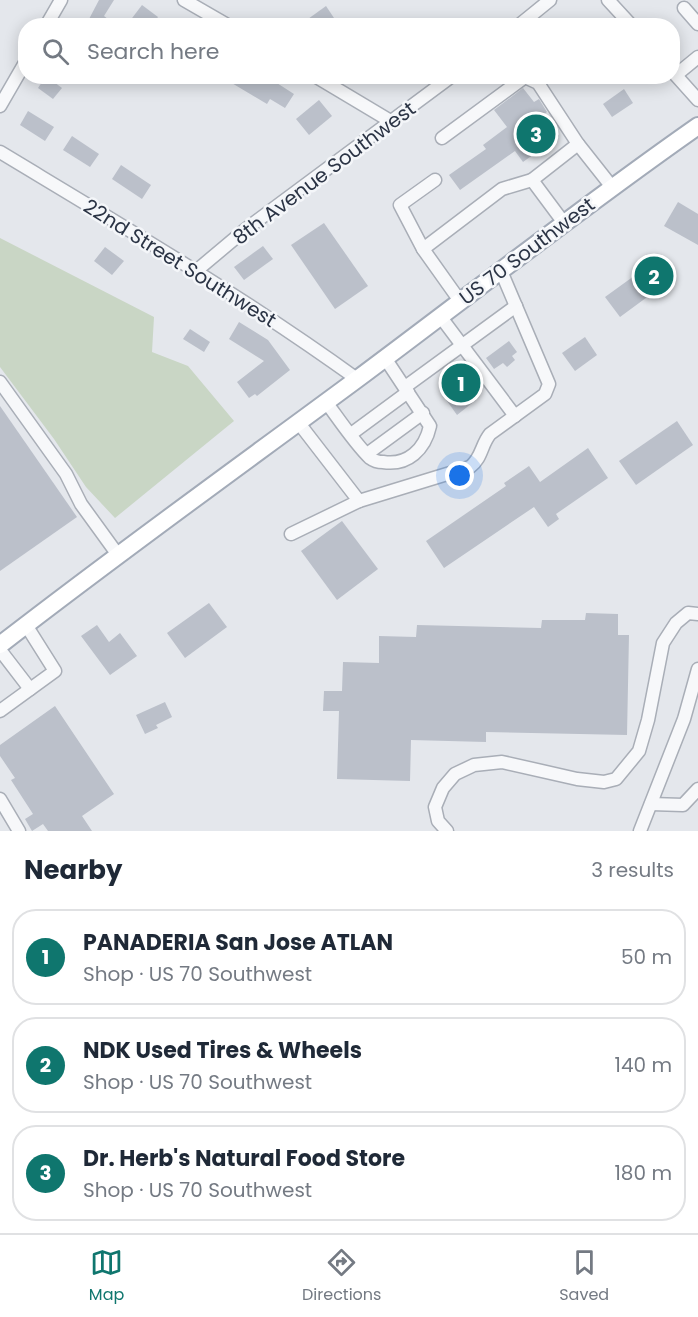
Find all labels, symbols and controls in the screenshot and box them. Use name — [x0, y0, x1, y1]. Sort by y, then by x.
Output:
search box — [18, 18, 680, 84]
icon: search — [39, 35, 72, 68]
text: Search here — [87, 36, 220, 67]
street label: 8th Avenue Southwest — [227, 95, 421, 251]
pin: 3 — [516, 112, 556, 156]
street label: US 70 Southwest — [453, 191, 601, 311]
street label: 22nd Street Southwest — [78, 192, 282, 334]
pin: 2 — [634, 254, 674, 298]
pin: 1 — [442, 360, 480, 406]
your location — [445, 461, 474, 490]
text: Nearby — [24, 852, 122, 888]
text: 3 results — [591, 856, 674, 884]
text: PANADERIA San Jose ATLAN — [83, 927, 393, 958]
text: 1 — [42, 943, 49, 971]
text: 50 m — [621, 943, 672, 971]
text: Shop · US 70 Southwest — [83, 960, 312, 988]
text: NDK Used Tires & Wheels — [83, 1035, 362, 1066]
text: 2 — [40, 1051, 51, 1079]
text: 140 m — [615, 1051, 672, 1079]
text: Shop · US 70 Southwest — [83, 1068, 312, 1096]
text: Dr. Herb's Natural Food Store — [83, 1143, 405, 1174]
text: 3 — [39, 1159, 52, 1187]
text: 180 m — [614, 1159, 672, 1187]
text: Shop · US 70 Southwest — [83, 1176, 312, 1204]
tab: Map — [89, 1246, 124, 1307]
tab: Directions — [302, 1246, 381, 1307]
tab: Saved — [559, 1246, 609, 1307]

